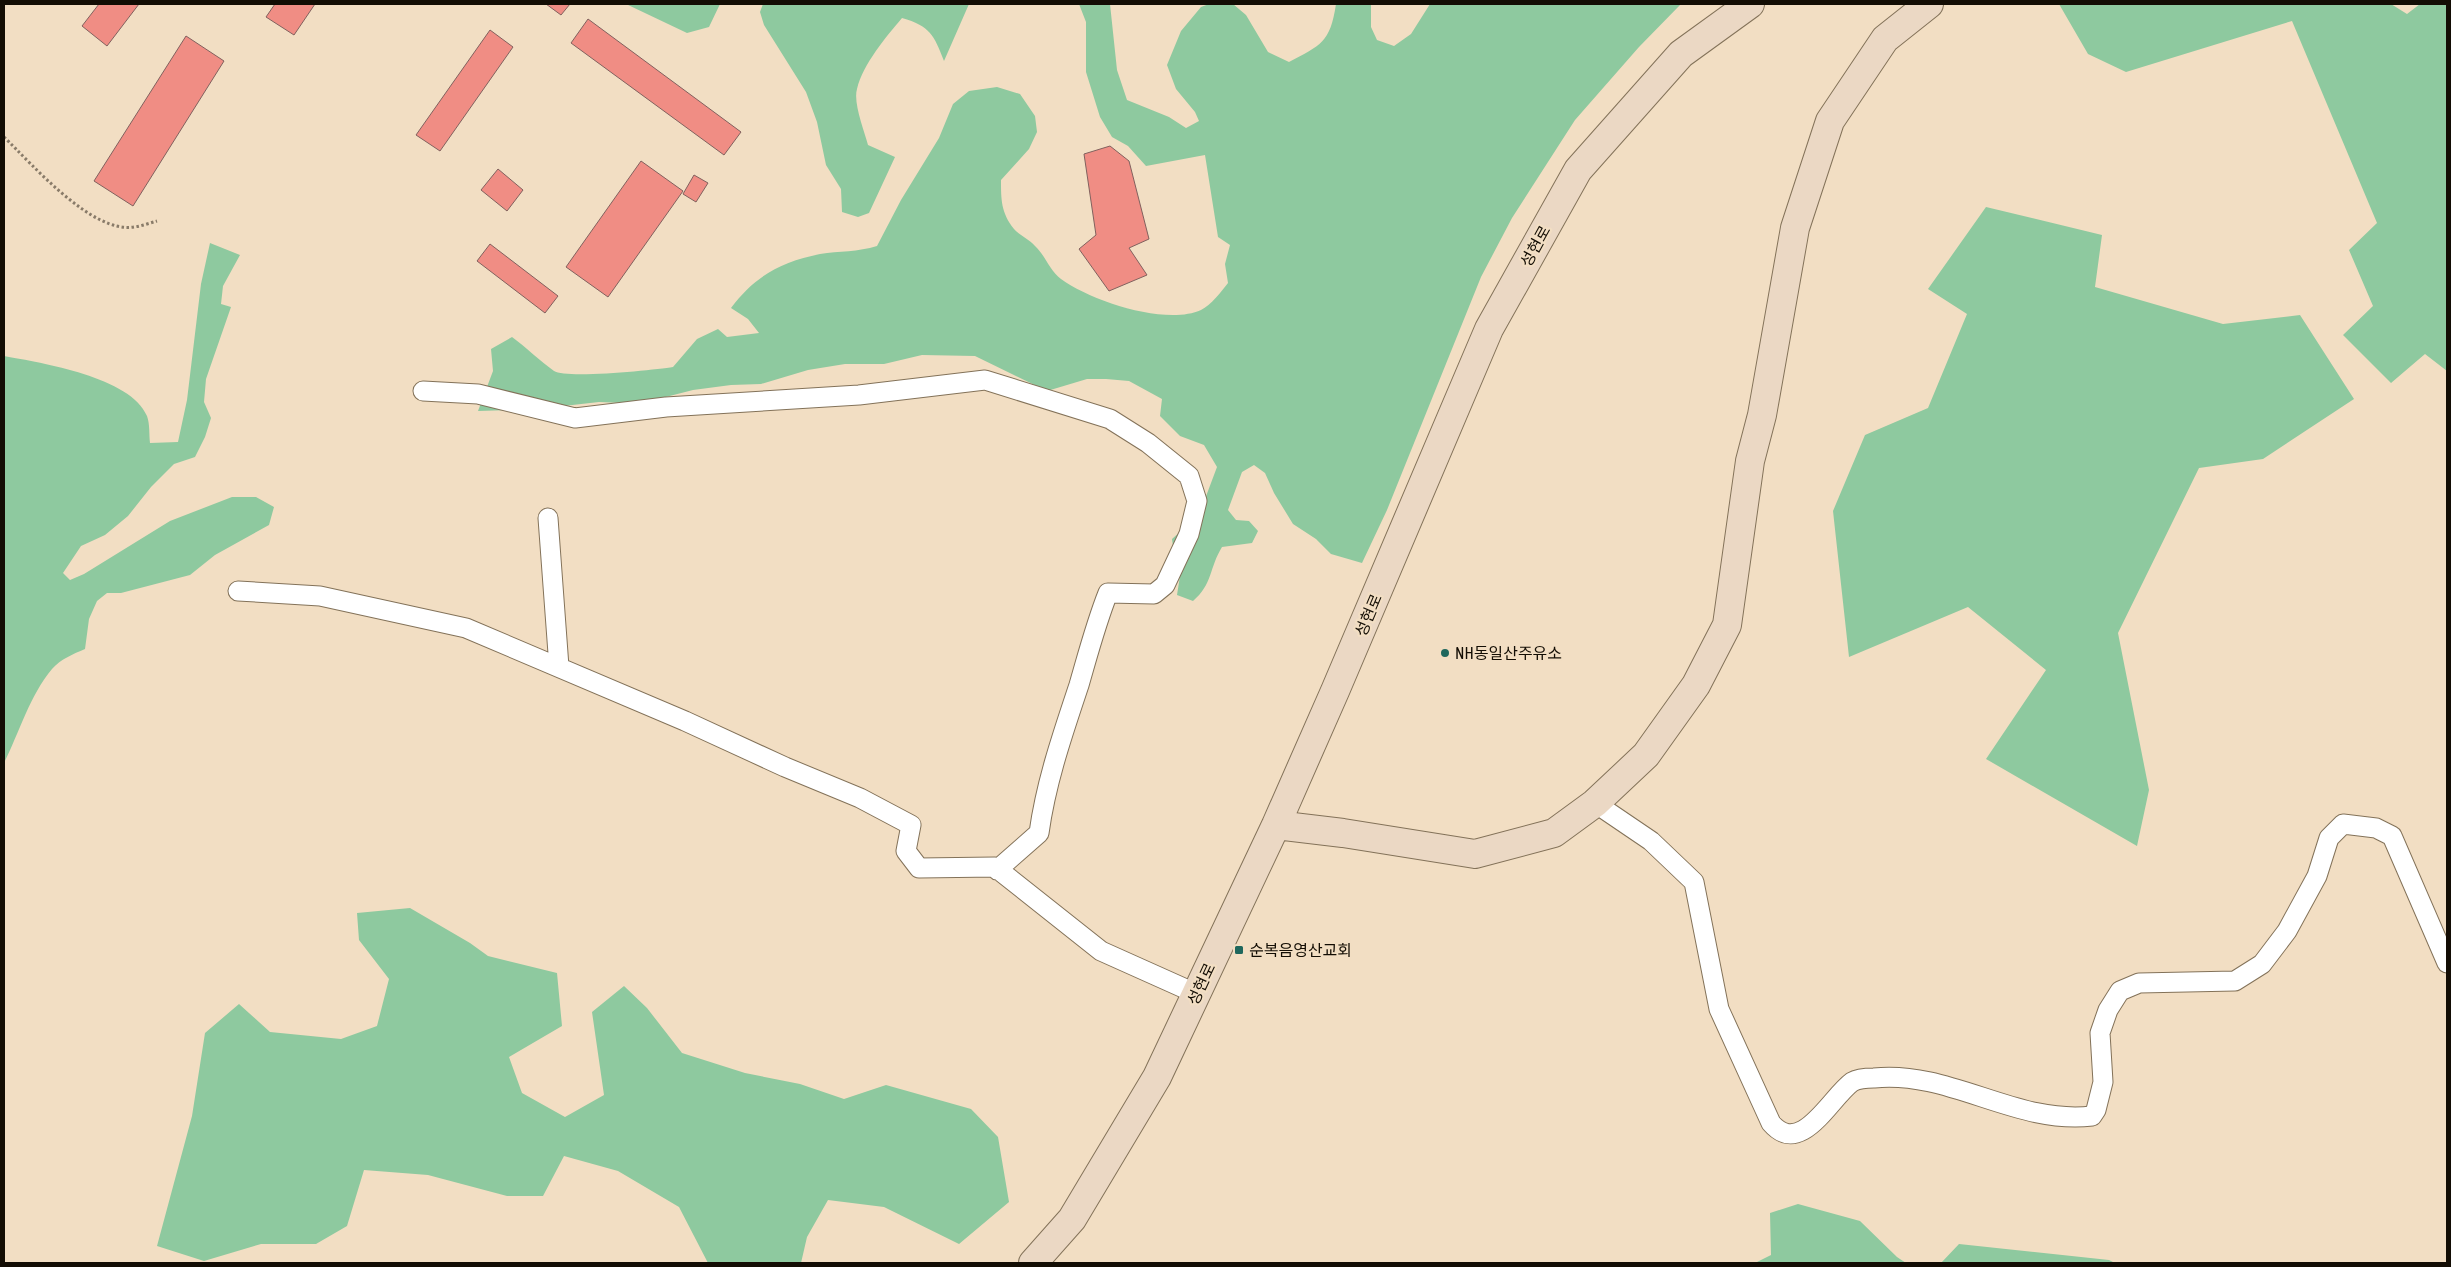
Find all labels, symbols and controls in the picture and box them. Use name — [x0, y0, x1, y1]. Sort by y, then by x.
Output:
street label: 성현로 — [1516, 222, 1554, 270]
street label: 성현로 — [1351, 591, 1385, 639]
place label: NH동일산주유소 — [1455, 644, 1562, 662]
marker: NH동일산주유소 — [1439, 647, 1451, 659]
place label: 순복음영산교회 — [1249, 941, 1352, 959]
marker: 순복음영산교회 — [1233, 944, 1245, 956]
street label: 성현로 — [1184, 960, 1219, 1008]

